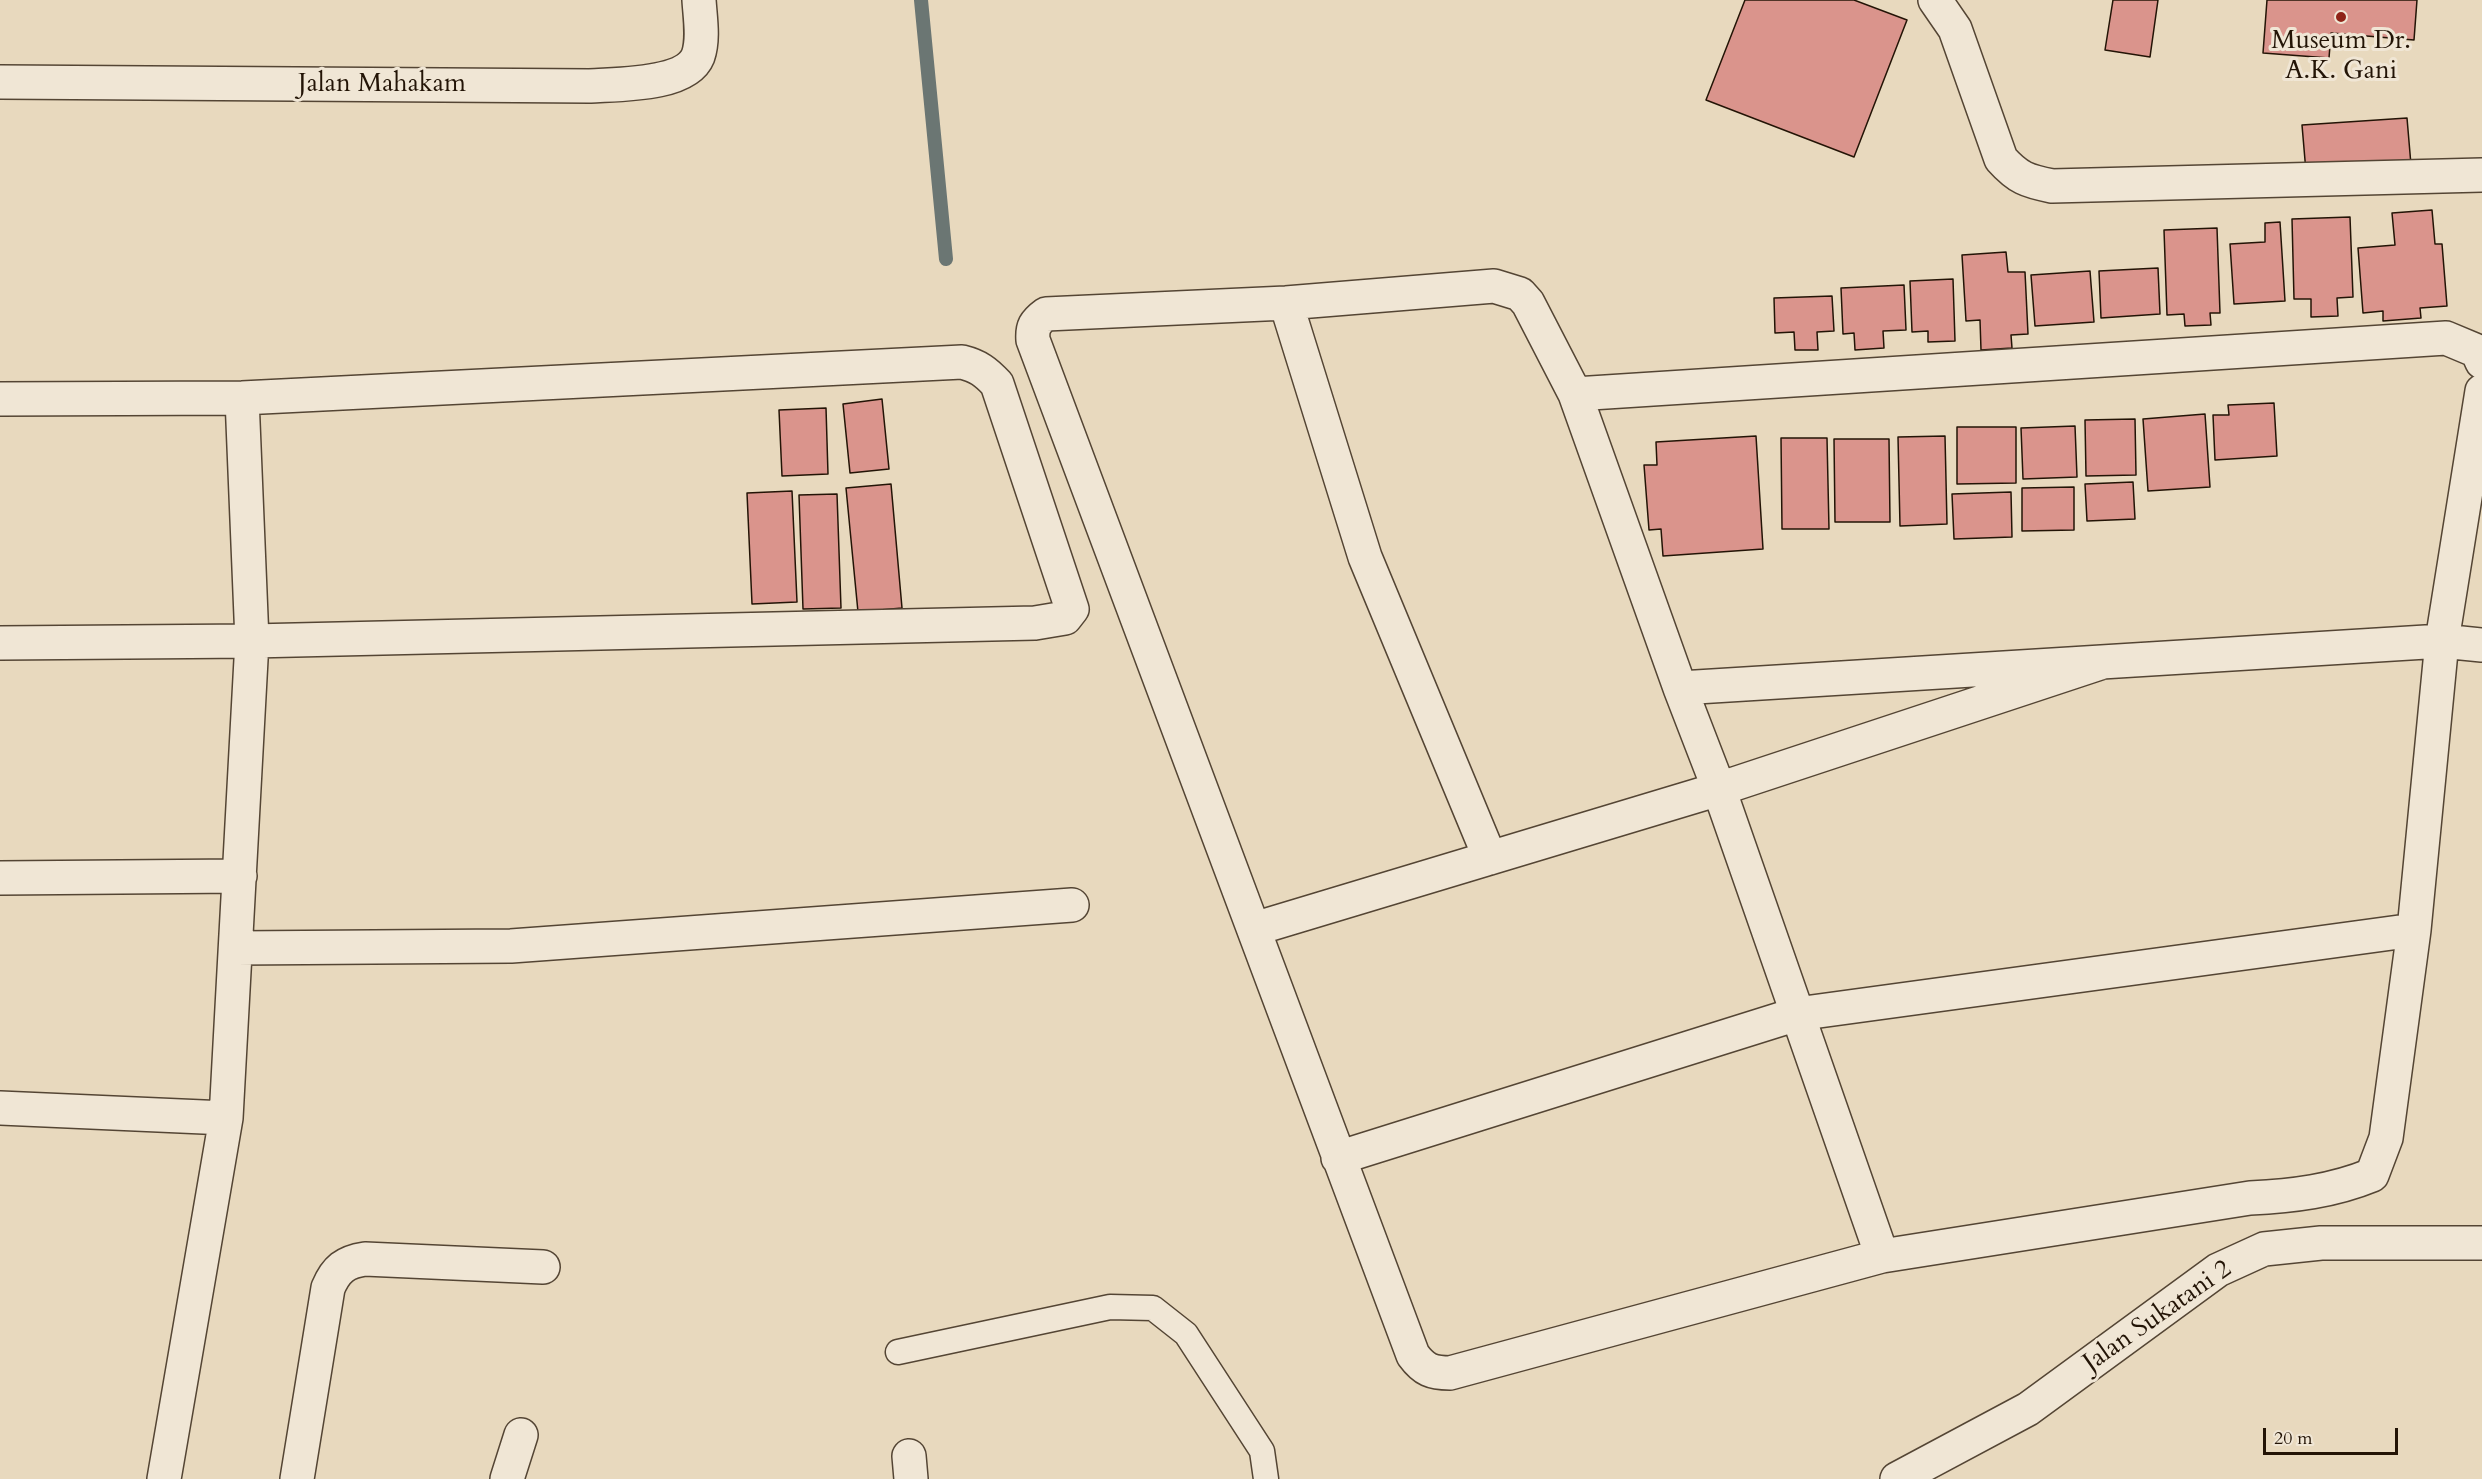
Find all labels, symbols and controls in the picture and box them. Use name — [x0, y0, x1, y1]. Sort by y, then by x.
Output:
marker: Museum Dr. A.K. Gani — [2334, 10, 2348, 24]
place label: Museum Dr. A.K. Gani — [2271, 26, 2411, 88]
street label: Jalan Mahakam — [298, 69, 466, 101]
street label: Jalan Sukatani 2 — [2078, 1254, 2238, 1380]
scale bar — [2266, 1416, 2401, 1454]
text: 20 m — [2274, 1426, 2313, 1451]

